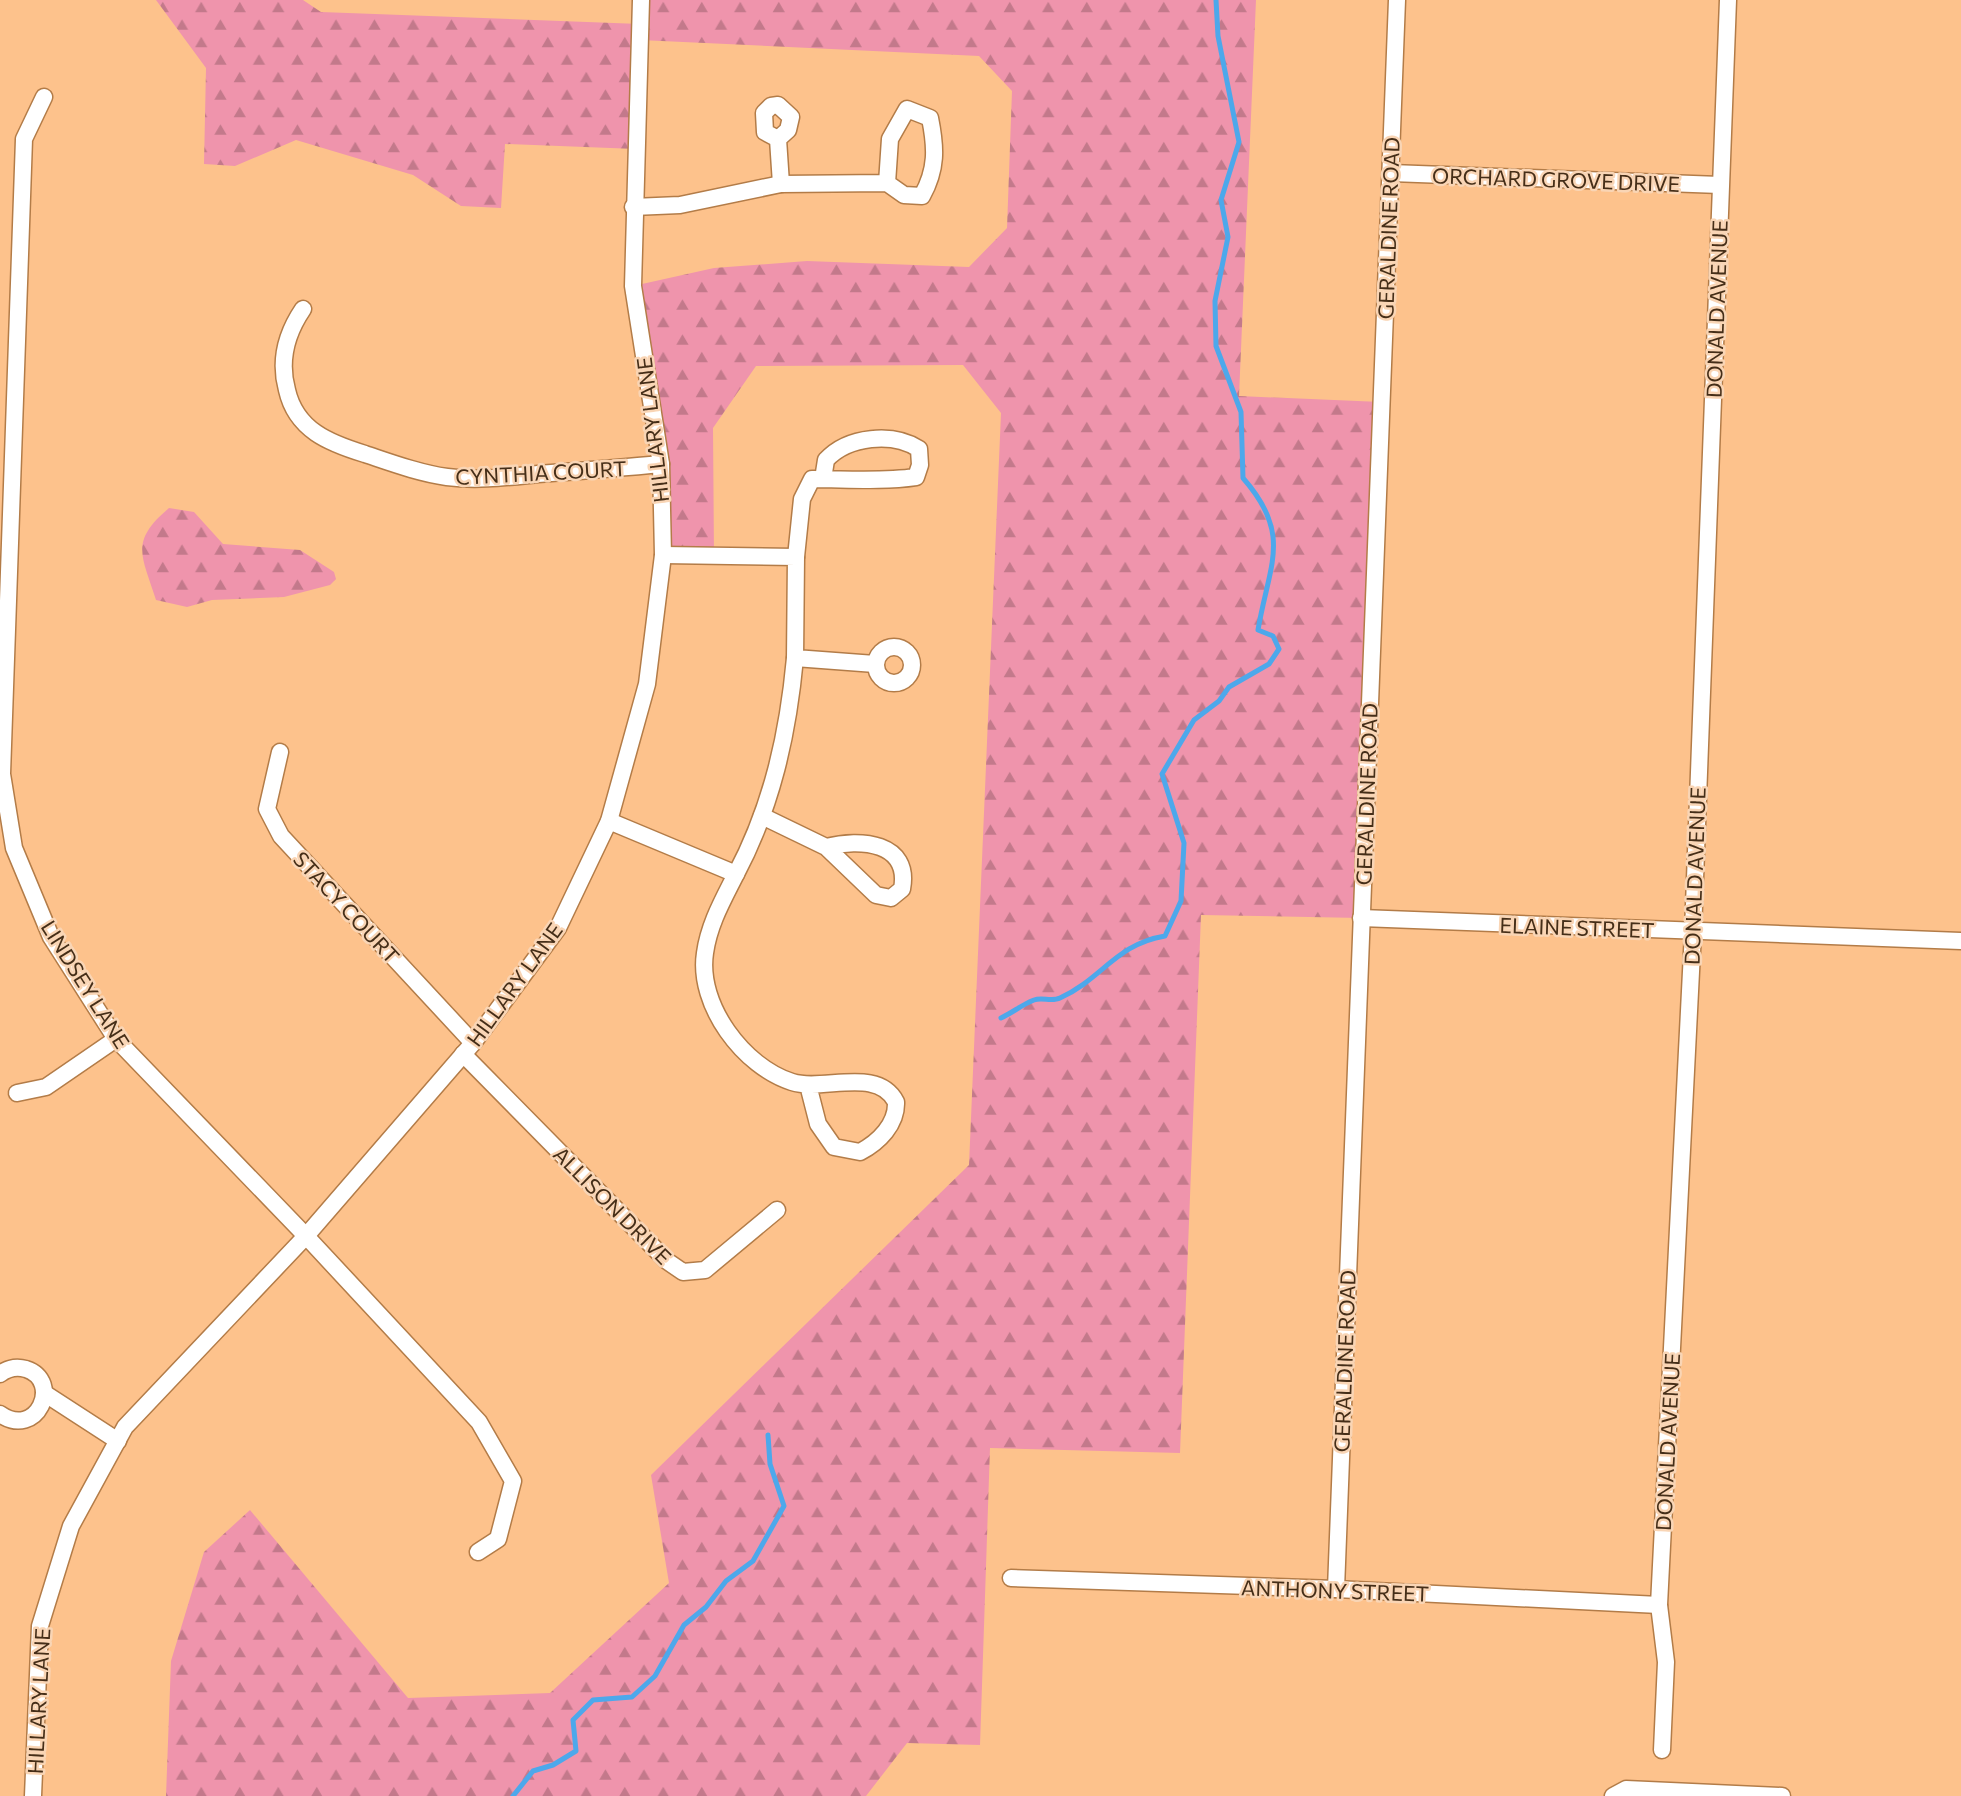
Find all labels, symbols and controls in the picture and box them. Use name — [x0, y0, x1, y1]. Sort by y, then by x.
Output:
street label: GERALDINE ROAD — [1372, 136, 1404, 320]
street label: ORCHARD GROVE DRIVE — [1432, 162, 1680, 196]
street label: DONALD AVENUE — [1700, 220, 1732, 398]
street label: HILLARY LANE — [631, 356, 673, 504]
street label: CYNTHIA COURT — [455, 455, 627, 489]
street label: GERALDINE ROAD — [1350, 702, 1382, 886]
street label: DONALD AVENUE — [1678, 787, 1710, 965]
street label: STACY COURT — [289, 846, 405, 968]
street label: ELAINE STREET — [1499, 912, 1655, 942]
street label: LINDSEY LANE — [37, 915, 135, 1053]
street label: HILLARY LANE — [461, 918, 567, 1050]
street label: ALLISON DRIVE — [549, 1141, 677, 1269]
street label: GERALDINE ROAD — [1328, 1269, 1360, 1453]
street label: DONALD AVENUE — [1650, 1352, 1684, 1532]
street label: ANTHONY STREET — [1241, 1574, 1429, 1606]
street label: HILLARY LANE — [22, 1627, 54, 1775]

